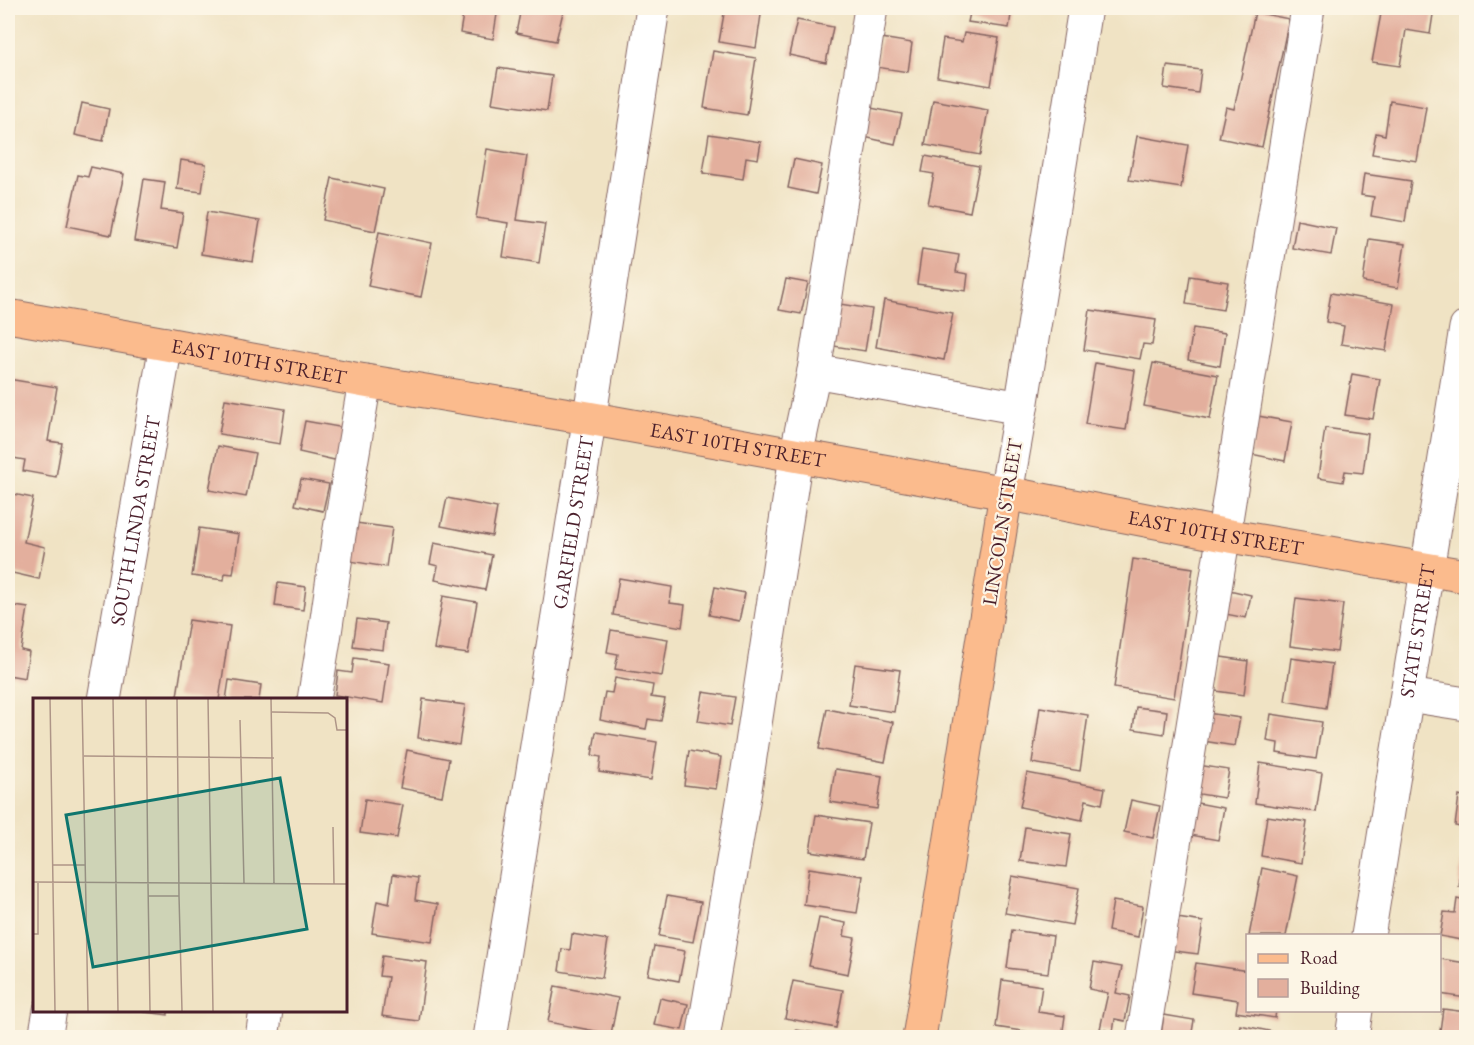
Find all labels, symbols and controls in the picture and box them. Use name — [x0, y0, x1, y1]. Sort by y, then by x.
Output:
street label: EAST 10TH STREET — [169, 332, 349, 390]
street label: SOUTH LINDA STREET — [104, 413, 166, 628]
street label: EAST 10TH STREET — [648, 416, 828, 473]
street label: GARFIELD STREET — [546, 434, 600, 611]
street label: LINCOLN STREET — [976, 436, 1028, 607]
street label: EAST 10TH STREET — [1126, 504, 1306, 561]
street label: STATE STREET — [1394, 562, 1441, 699]
inset map — [33, 698, 346, 1012]
legend — [1246, 934, 1441, 1012]
text: Road — [1300, 946, 1339, 969]
text: Building — [1300, 976, 1360, 999]

